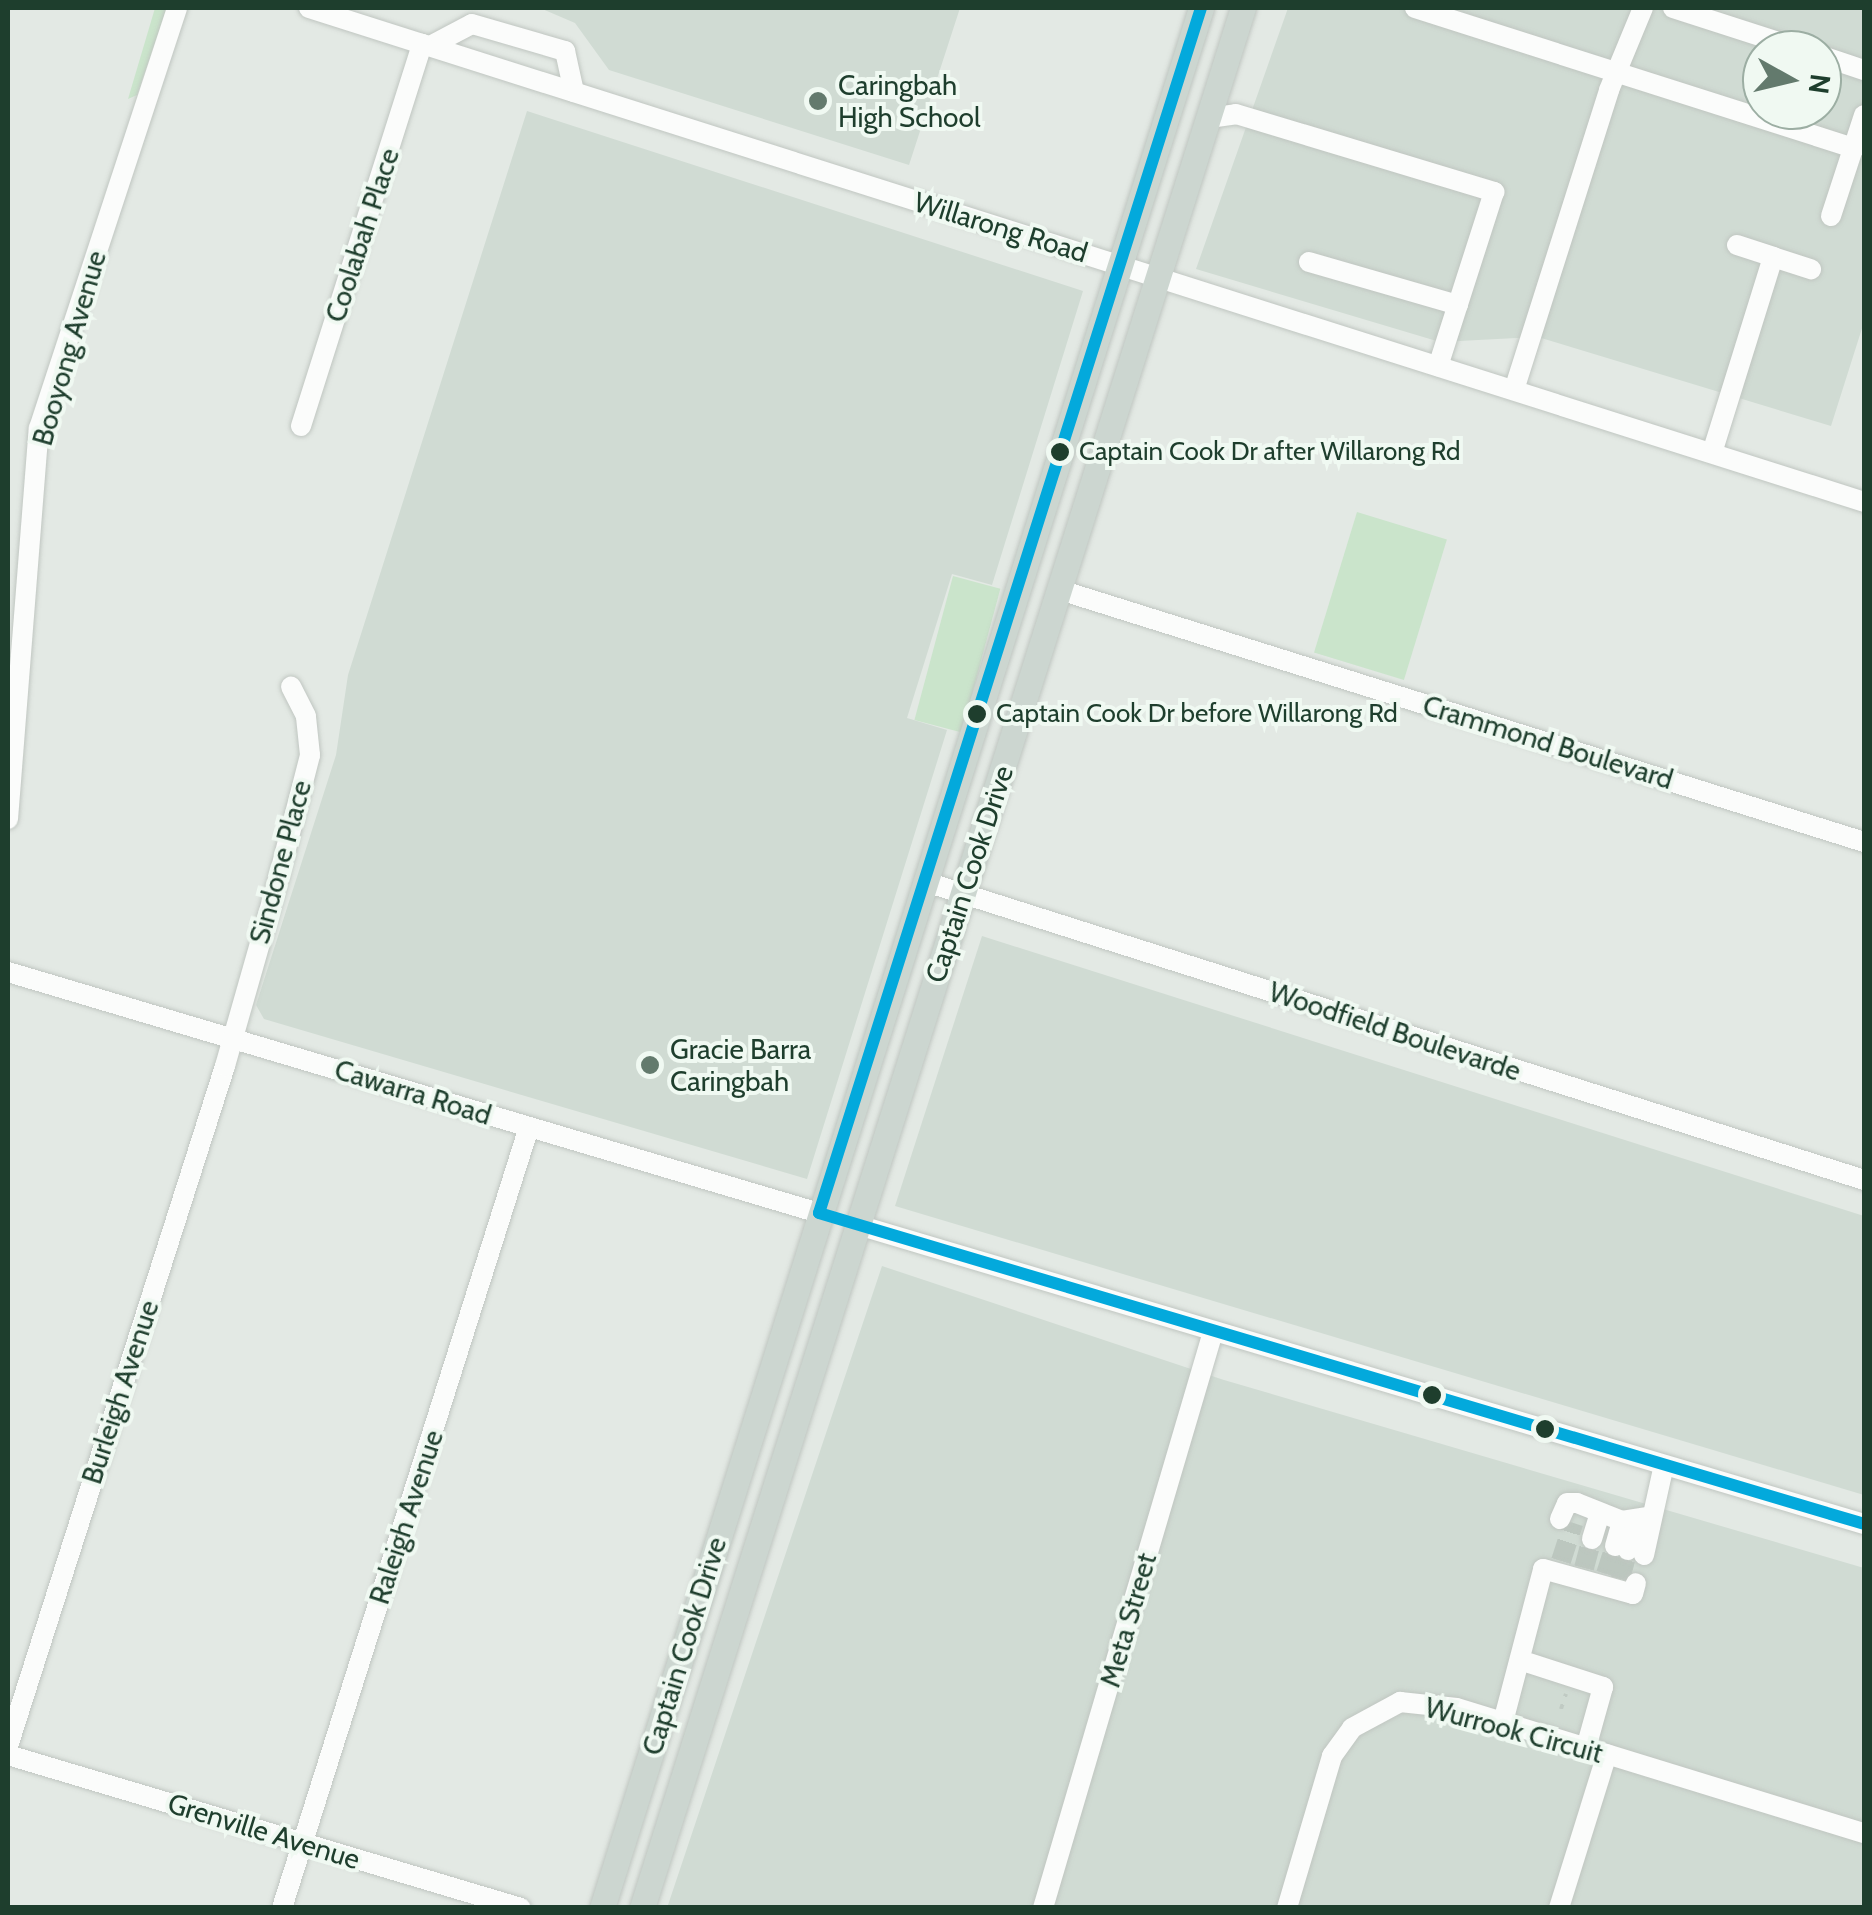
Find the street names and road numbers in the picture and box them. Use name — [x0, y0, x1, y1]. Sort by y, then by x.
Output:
street label: Coolabah Place — [318, 144, 406, 326]
street label: Willarong Road — [910, 185, 1092, 269]
street label: Booyong Avenue — [25, 247, 113, 449]
street label: Crammond Boulevard — [1419, 688, 1677, 796]
street label: Captain Cook Drive — [918, 761, 1020, 987]
street label: Sindone Place — [242, 777, 318, 947]
street label: Woodfield Boulevarde — [1265, 974, 1525, 1088]
street label: Cawarra Road — [331, 1052, 495, 1132]
street label: Burleigh Avenue — [75, 1296, 165, 1488]
street label: Raleigh Avenue — [362, 1426, 450, 1608]
street label: Captain Cook Drive — [635, 1533, 733, 1759]
street label: Meta Street — [1093, 1549, 1163, 1691]
street label: Wurrook Circuit — [1421, 1690, 1607, 1770]
street label: Grenville Avenue — [164, 1786, 364, 1876]

